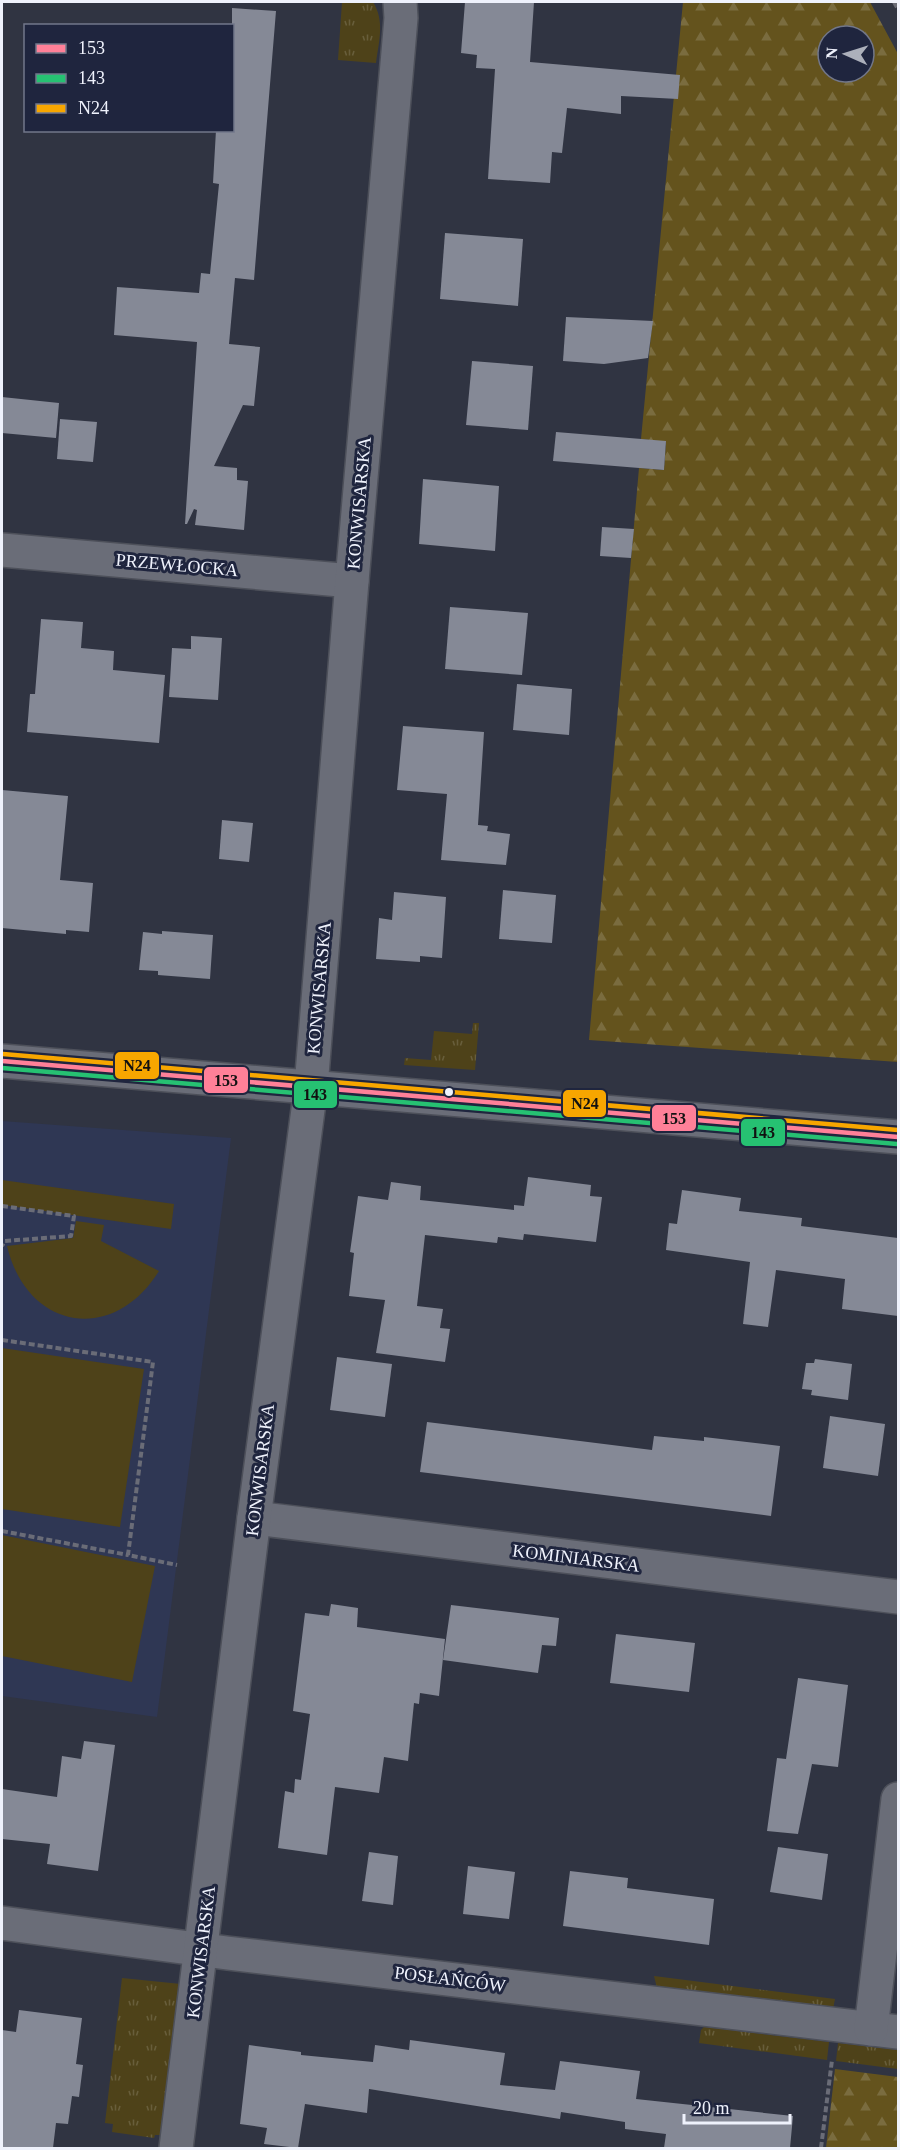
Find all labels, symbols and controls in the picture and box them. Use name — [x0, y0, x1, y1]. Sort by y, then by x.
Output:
legend — [24, 24, 234, 132]
north arrow — [816, 24, 876, 84]
text: 153 — [78, 38, 105, 58]
text: N — [823, 47, 840, 59]
text: 143 — [78, 68, 105, 88]
text: N24 — [78, 98, 109, 118]
street label: KONWISARSKA — [343, 436, 375, 570]
street label: PRZEWŁOCKA — [115, 550, 239, 580]
street label: KONWISARSKA — [303, 921, 335, 1055]
line badge: N24 — [114, 1051, 160, 1080]
text: N24 — [123, 1057, 151, 1074]
line badge: 153 — [203, 1066, 249, 1094]
text: 153 — [214, 1072, 238, 1089]
line badge: 143 — [293, 1080, 338, 1109]
text: 143 — [303, 1086, 327, 1103]
unlabelled marker — [443, 1086, 455, 1098]
line badge: N24 — [562, 1089, 607, 1118]
text: N24 — [571, 1095, 599, 1112]
line badge: 153 — [651, 1104, 697, 1132]
text: 153 — [662, 1110, 686, 1127]
line badge: 143 — [740, 1118, 786, 1147]
text: 143 — [751, 1124, 775, 1141]
street label: KONWISARSKA — [242, 1403, 278, 1537]
street label: KOMINIARSKA — [511, 1540, 641, 1576]
street label: KONWISARSKA — [183, 1885, 219, 2019]
street label: POSŁAŃCÓW — [393, 1961, 507, 1996]
scale bar — [684, 2087, 790, 2125]
text: 20 m — [693, 2098, 730, 2118]

